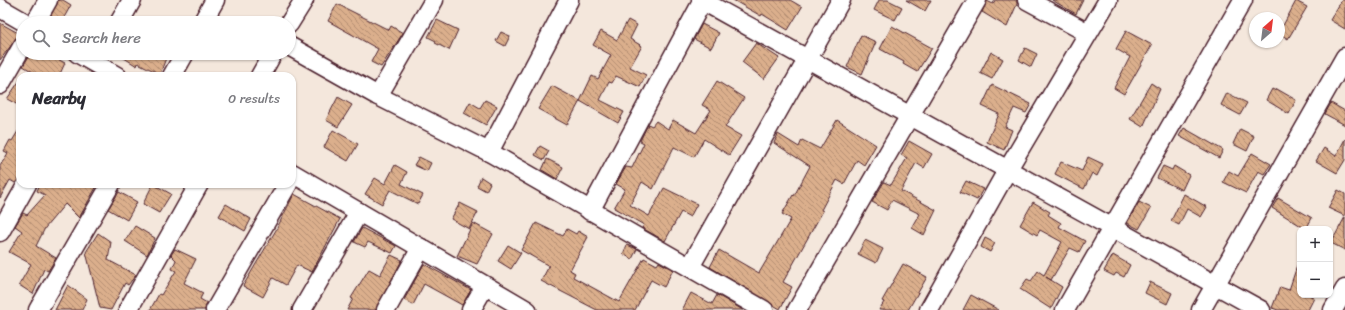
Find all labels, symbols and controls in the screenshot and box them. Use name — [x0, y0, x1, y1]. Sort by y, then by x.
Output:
north arrow — [1249, 12, 1285, 48]
search box — [16, 16, 296, 60]
text: Search here — [62, 25, 141, 51]
icon: search — [30, 27, 52, 49]
text: Nearby — [32, 83, 86, 113]
text: 0 results — [228, 87, 280, 110]
map controls — [1297, 226, 1333, 298]
button: + — [1297, 226, 1333, 262]
button: − — [1297, 262, 1333, 298]

